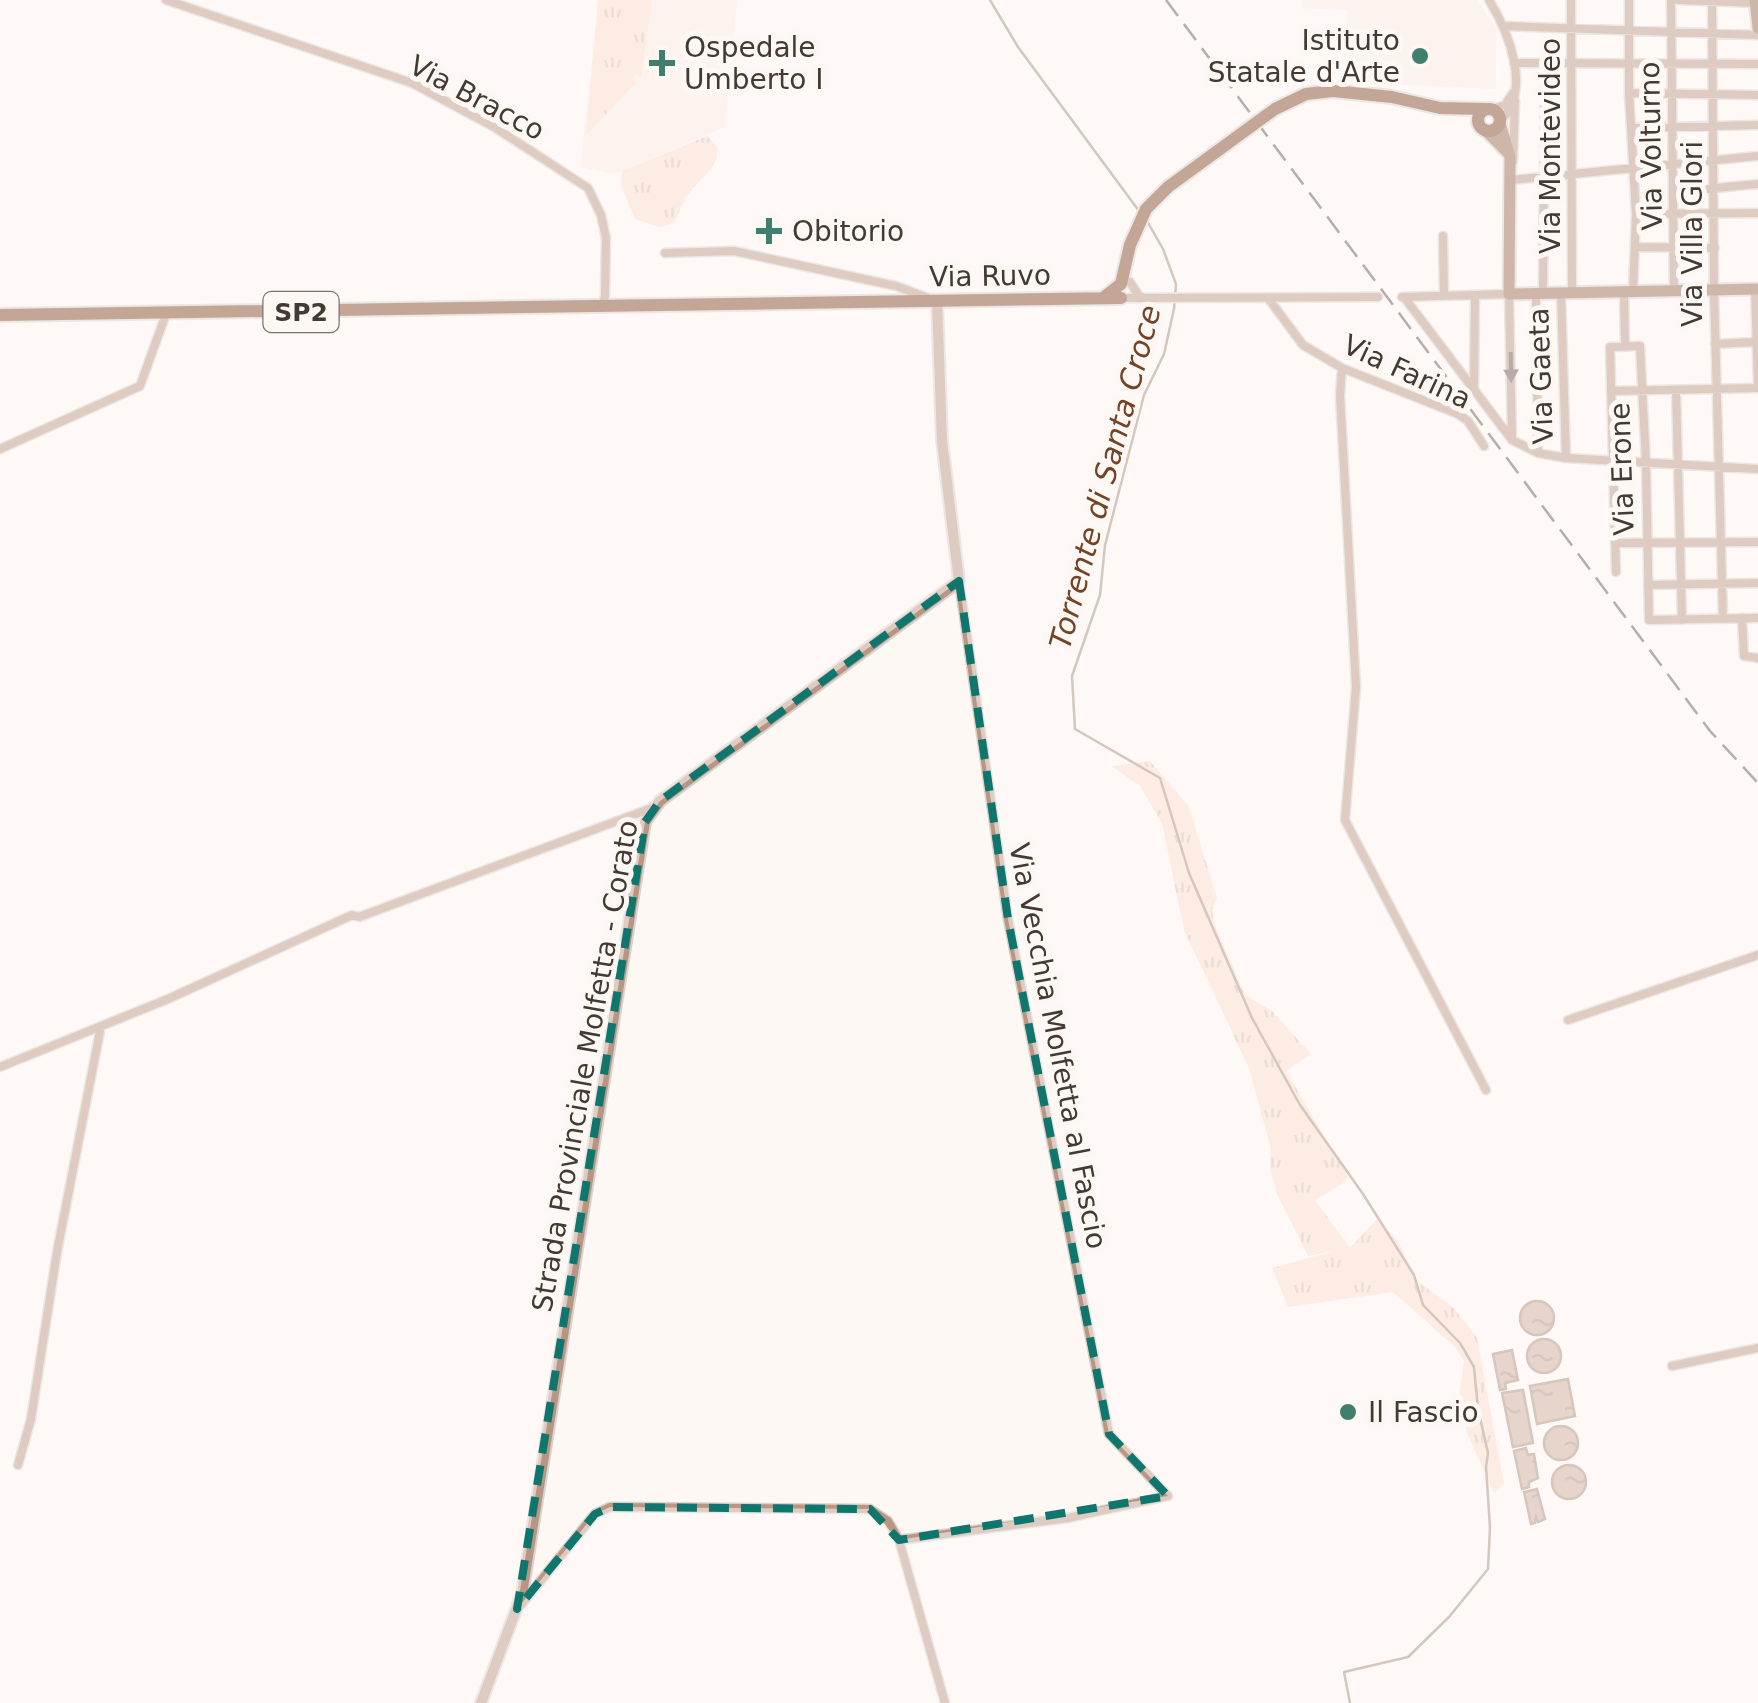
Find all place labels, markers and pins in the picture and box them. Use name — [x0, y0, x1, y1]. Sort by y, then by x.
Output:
place label: Istituto Statale d'Arte — [1208, 24, 1400, 89]
place label: Ospedale Umberto I — [684, 31, 824, 96]
marker: Istituto Statale d'Arte — [1409, 45, 1431, 67]
marker: Ospedale Umberto I — [649, 50, 675, 76]
place label: Obitorio — [792, 215, 904, 248]
marker: Obitorio — [756, 218, 782, 244]
place label: Il Fascio — [1368, 1396, 1479, 1429]
marker: Il Fascio — [1337, 1401, 1359, 1423]

